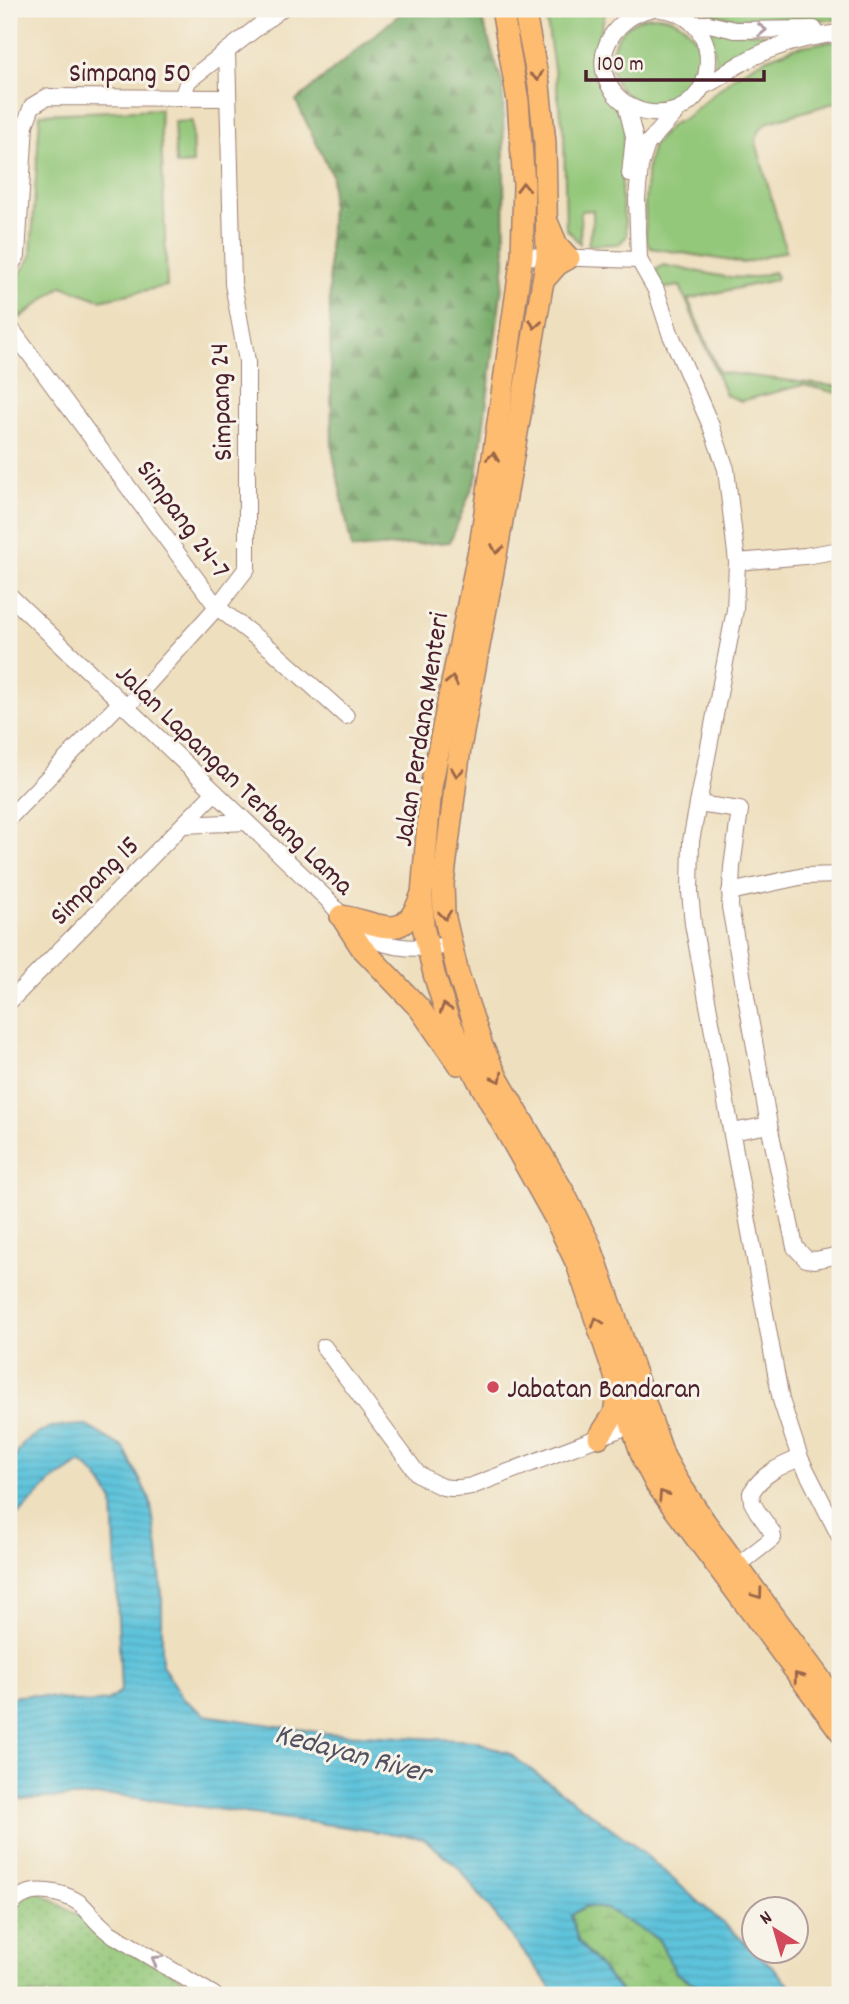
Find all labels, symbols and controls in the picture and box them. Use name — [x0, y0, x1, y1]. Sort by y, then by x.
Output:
one-way arrow — [758, 22, 768, 38]
scale bar — [586, 38, 765, 82]
text: 100 m — [597, 51, 644, 81]
street label: Simpang 50 — [69, 56, 191, 96]
one-way arrow — [528, 70, 543, 82]
one-way arrow — [516, 182, 531, 193]
one-way arrow — [528, 318, 543, 330]
street label: Simpang 24 — [202, 342, 246, 462]
one-way arrow — [485, 451, 500, 463]
street label: Simpang 24-7 — [124, 453, 238, 589]
one-way arrow — [490, 543, 505, 555]
street label: Jalan Perdana Menteri — [386, 610, 462, 850]
street label: Jalan Lapangan Terbang Lama — [104, 657, 362, 907]
one-way arrow — [443, 675, 458, 687]
one-way arrow — [449, 767, 464, 778]
street label: Simpang 15 — [42, 828, 151, 937]
one-way arrow — [437, 910, 452, 921]
one-way arrow — [438, 1002, 453, 1014]
one-way arrow — [489, 1071, 503, 1084]
one-way arrow — [591, 1316, 605, 1328]
place label: Jabatan Bandaran — [507, 1372, 700, 1412]
marker: Jabatan Bandaran — [485, 1379, 501, 1395]
one-way arrow — [658, 1490, 671, 1503]
one-way arrow — [750, 1586, 762, 1599]
one-way arrow — [794, 1673, 807, 1685]
water label: Kedayan River — [269, 1715, 437, 1798]
north arrow — [740, 1896, 810, 1966]
text: N — [755, 1906, 779, 1933]
one-way arrow — [150, 1956, 163, 1969]

